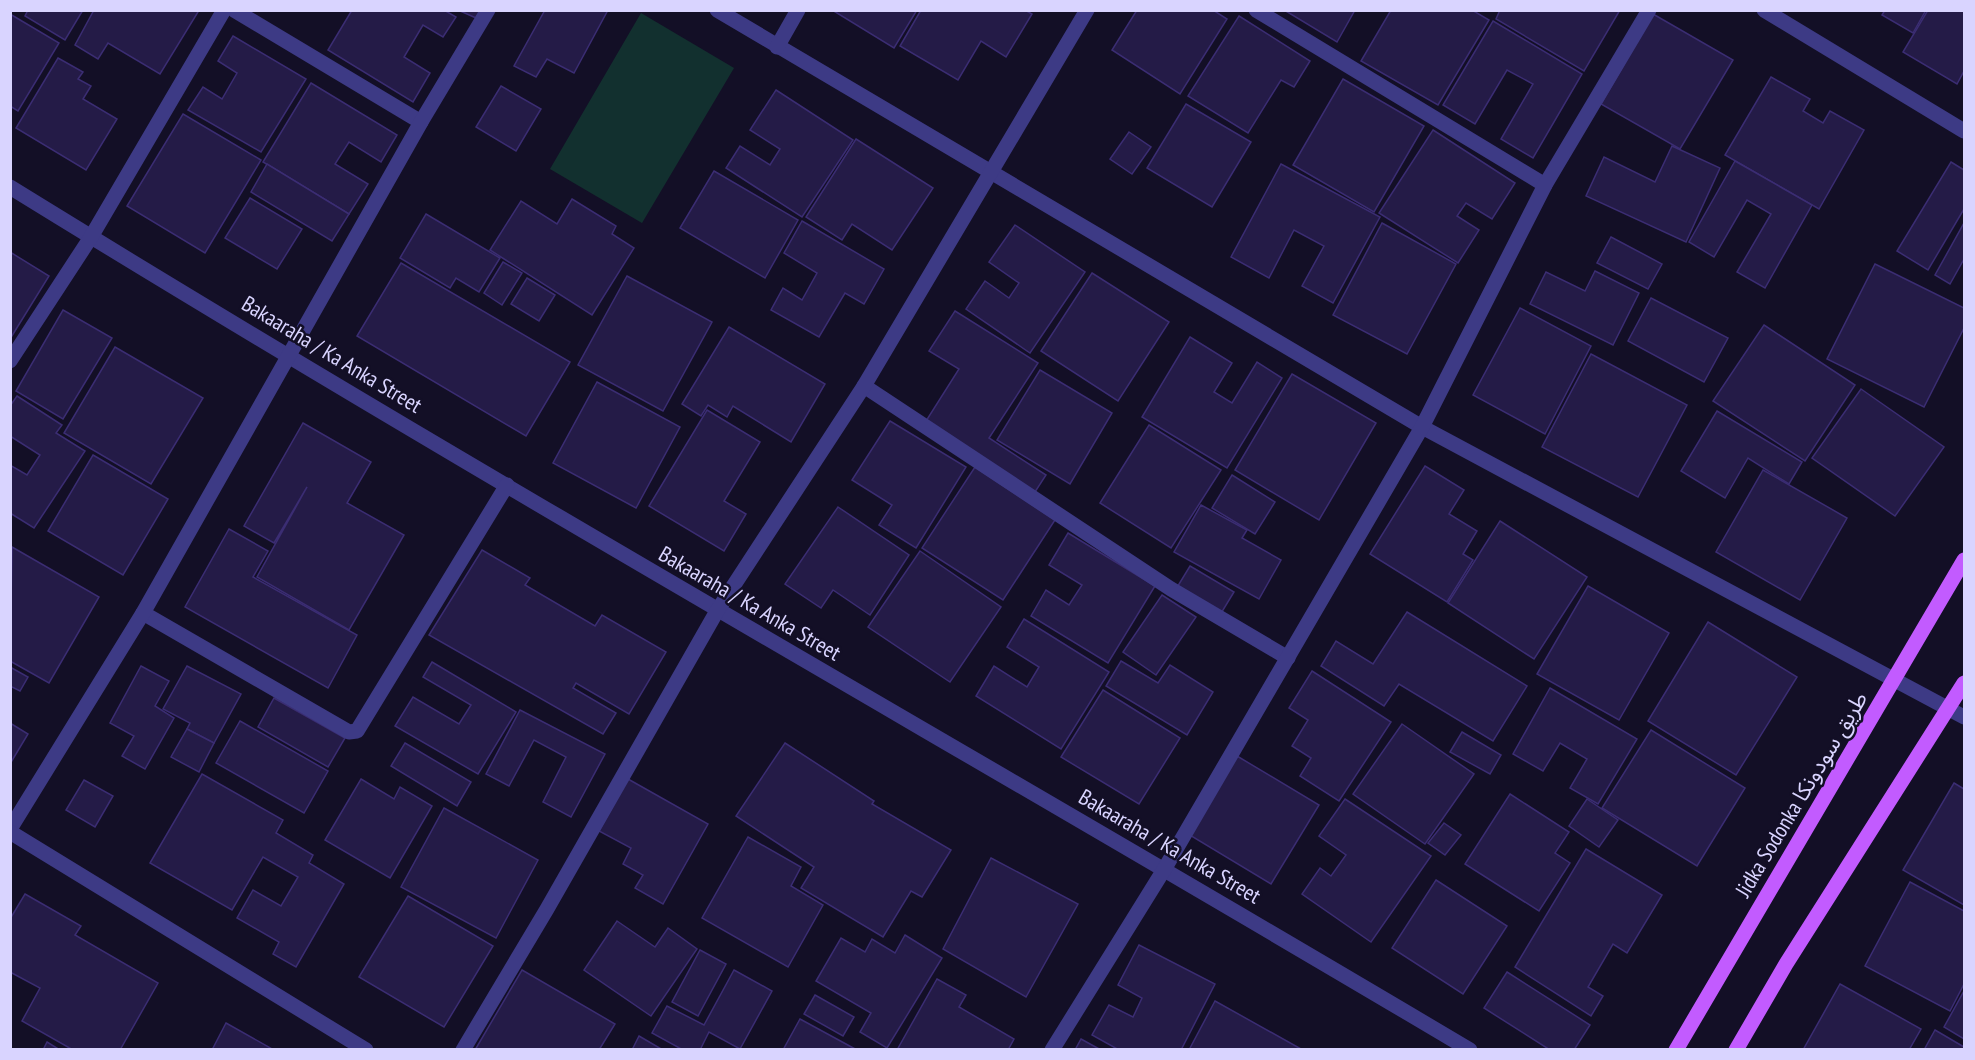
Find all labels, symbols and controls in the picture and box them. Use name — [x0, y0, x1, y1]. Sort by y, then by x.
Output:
street label: Bakaaraha / Ka Anka Street — [237, 289, 427, 419]
street label: Bakaaraha / Ka Anka Street — [654, 540, 846, 666]
street label: Jidka Sodonka طريق سودونكا — [1728, 686, 1873, 903]
street label: Bakaaraha / Ka Anka Street — [1074, 783, 1266, 909]

